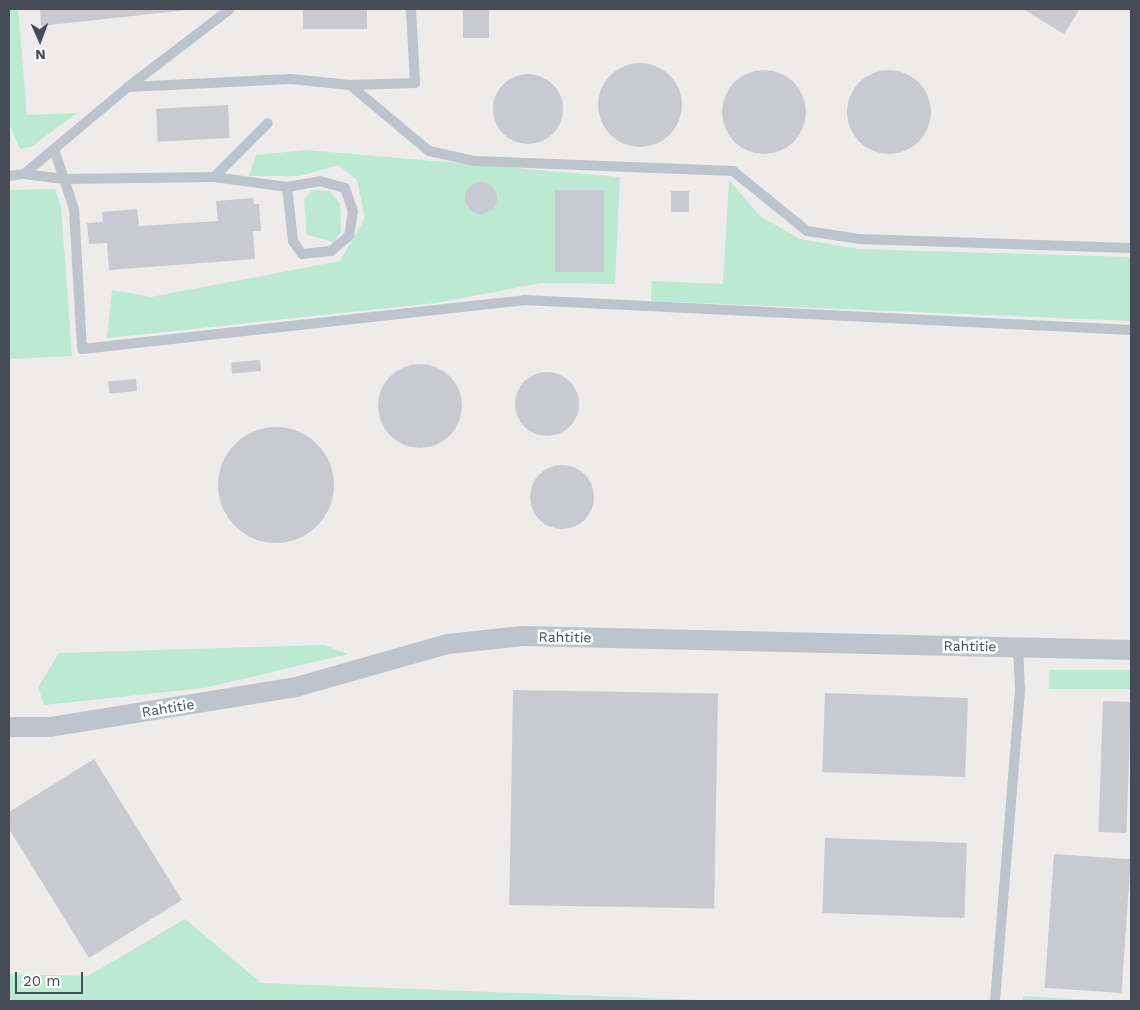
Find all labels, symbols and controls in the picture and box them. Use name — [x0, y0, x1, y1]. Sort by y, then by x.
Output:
north arrow — [15, 15, 65, 65]
text: N — [35, 47, 46, 63]
street label: Rahtitie — [538, 628, 592, 646]
street label: Rahtitie — [943, 637, 997, 655]
street label: Rahtitie — [140, 696, 196, 720]
scale bar — [18, 962, 85, 994]
text: 20 m — [23, 972, 61, 990]

